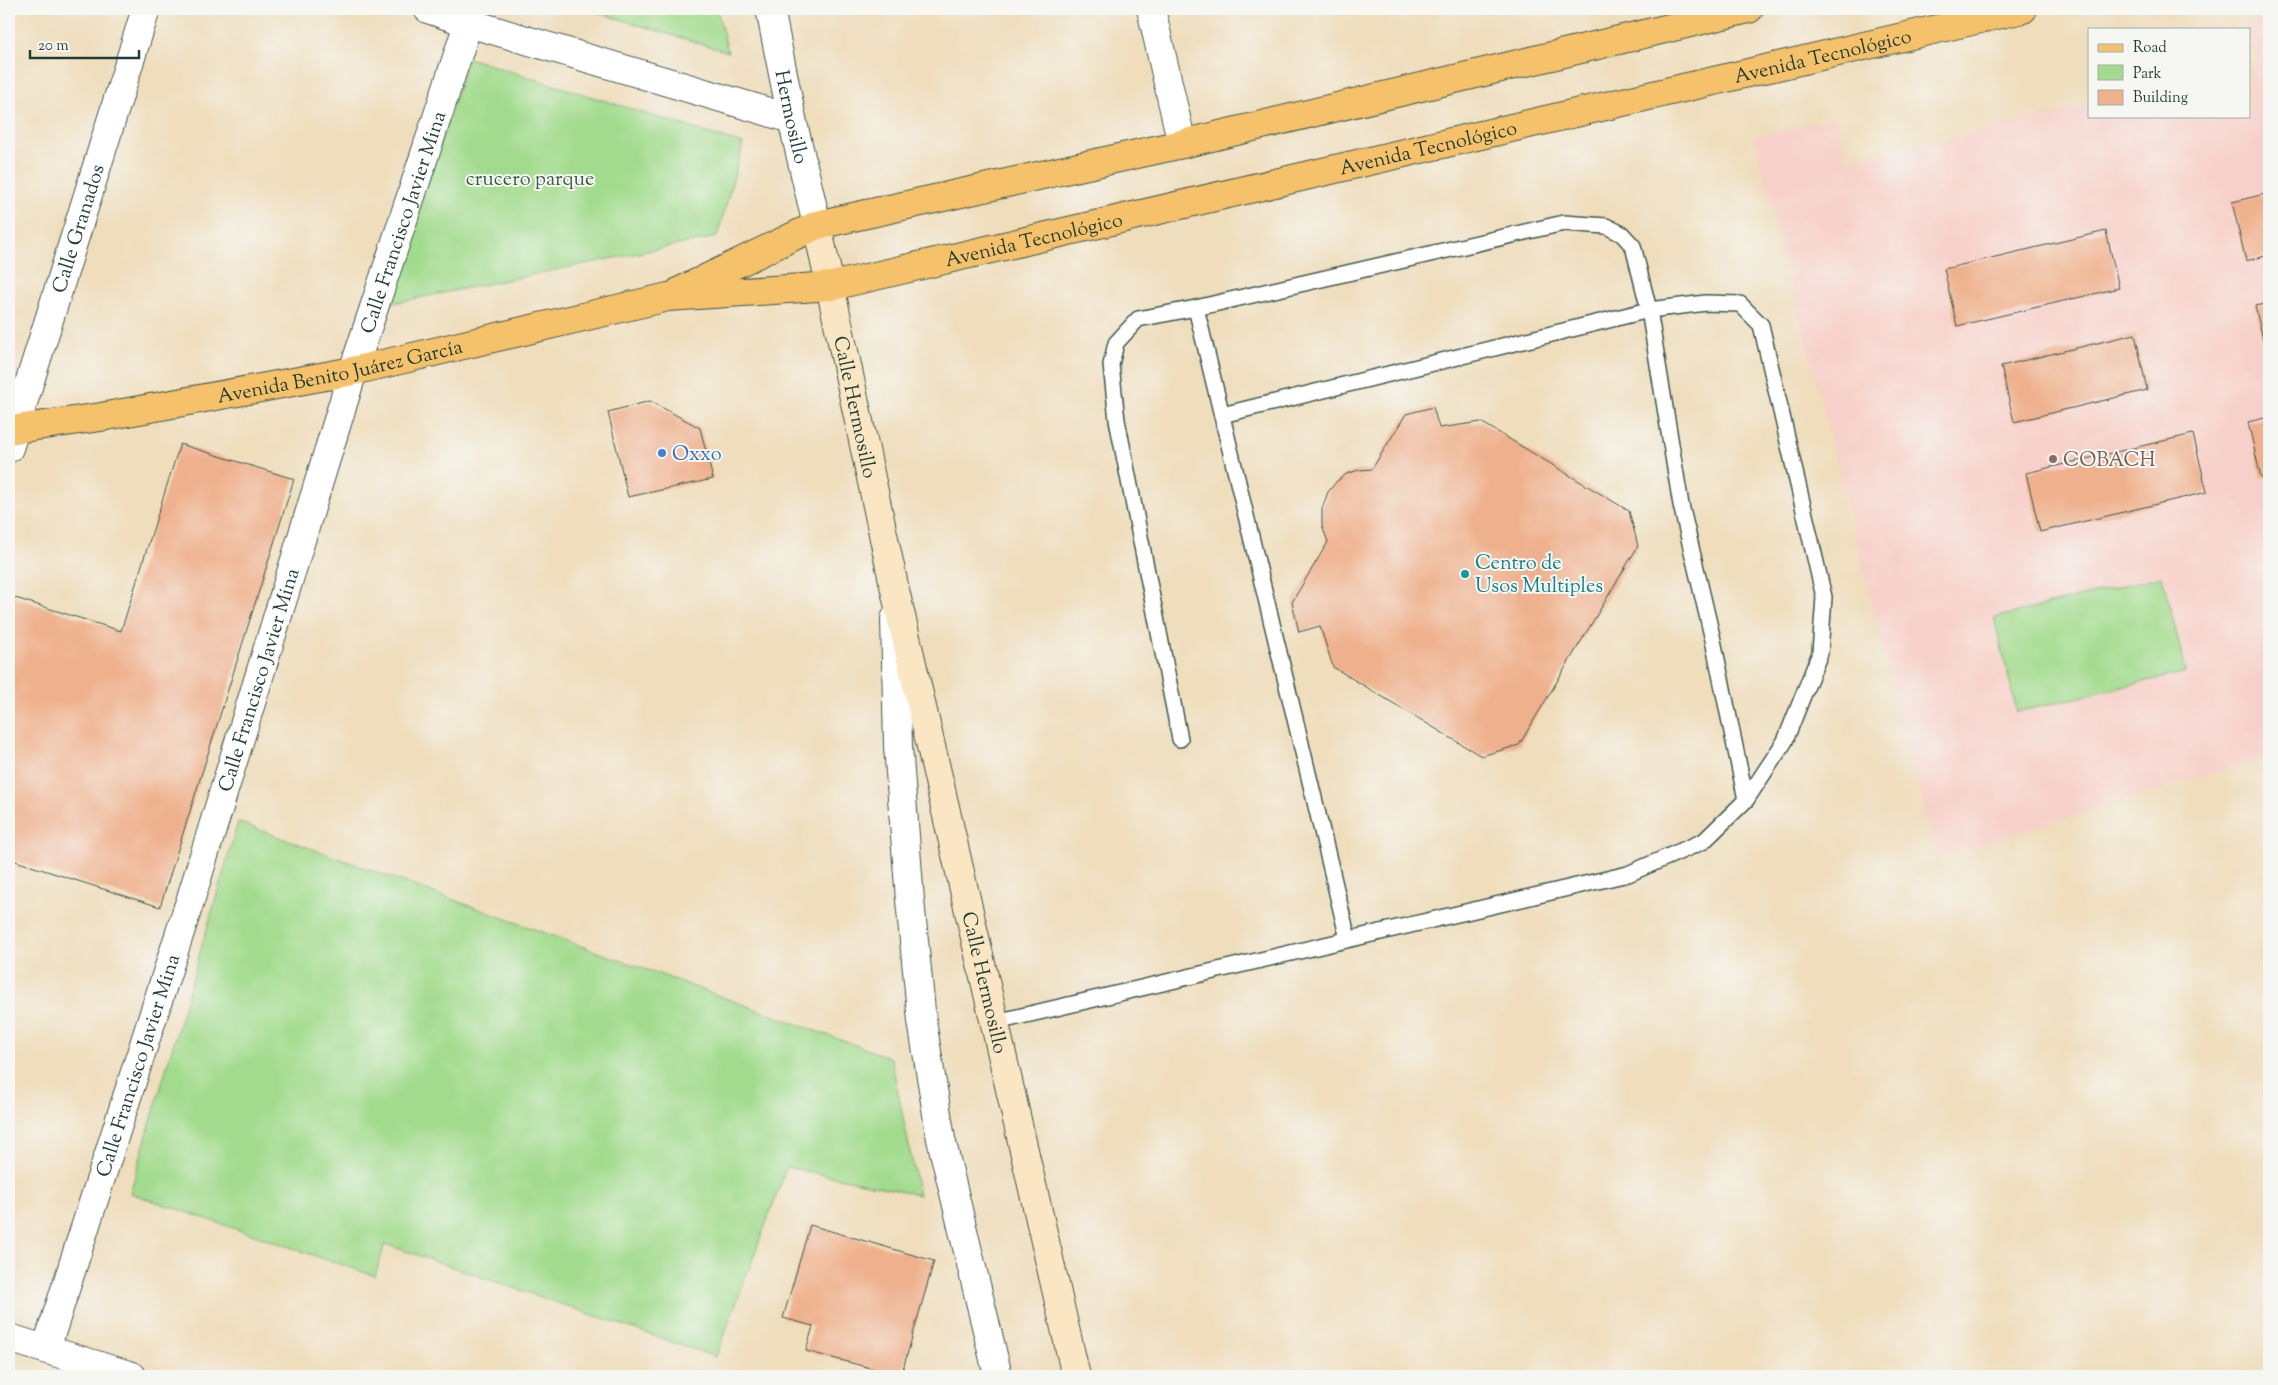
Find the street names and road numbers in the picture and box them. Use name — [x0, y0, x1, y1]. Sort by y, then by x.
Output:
street label: Avenida Tecnológico — [1731, 23, 1915, 93]
street label: Hermosillo — [766, 68, 814, 167]
street label: Calle Francisco Javier Mina — [354, 108, 455, 338]
street label: Avenida Tecnológico — [1337, 115, 1520, 184]
street label: Calle Granados — [46, 161, 114, 297]
street label: Avenida Tecnológico — [942, 207, 1126, 276]
street label: Calle Hermosillo — [824, 333, 883, 481]
street label: Avenida Benito Juárez García — [215, 334, 466, 413]
street label: Calle Francisco Javier Mina — [212, 565, 309, 796]
street label: Calle Hermosillo — [953, 909, 1013, 1057]
street label: Calle Francisco Javier Mina — [90, 951, 189, 1181]

